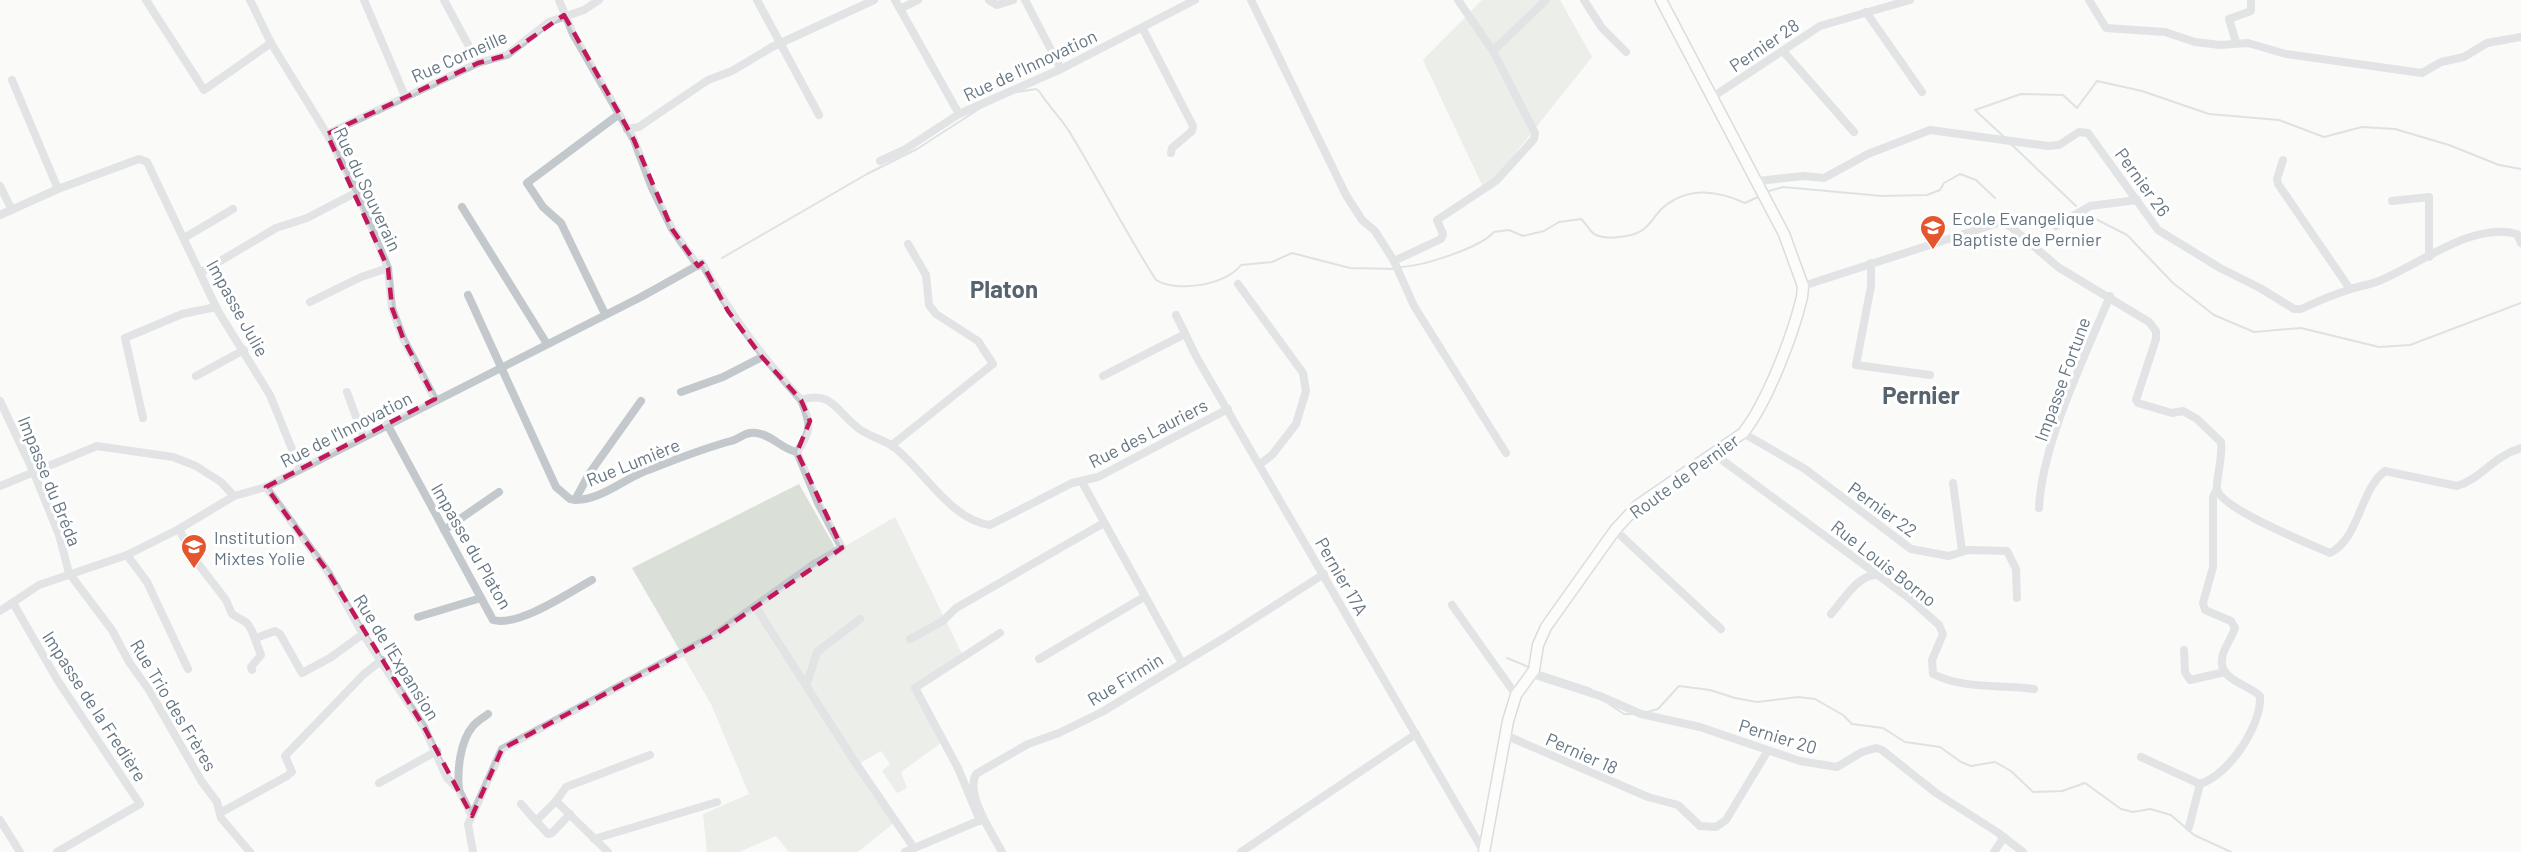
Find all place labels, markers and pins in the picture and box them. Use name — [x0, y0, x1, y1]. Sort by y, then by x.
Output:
place label: Ecole Evangelique Baptiste de Pernier — [1952, 207, 2102, 250]
school or university icon: Ecole Evangelique Baptiste de Pernier — [1918, 213, 1948, 251]
place label: Institution Mixtes Yolie — [214, 526, 305, 569]
school or university icon: Institution Mixtes Yolie — [179, 532, 209, 570]

